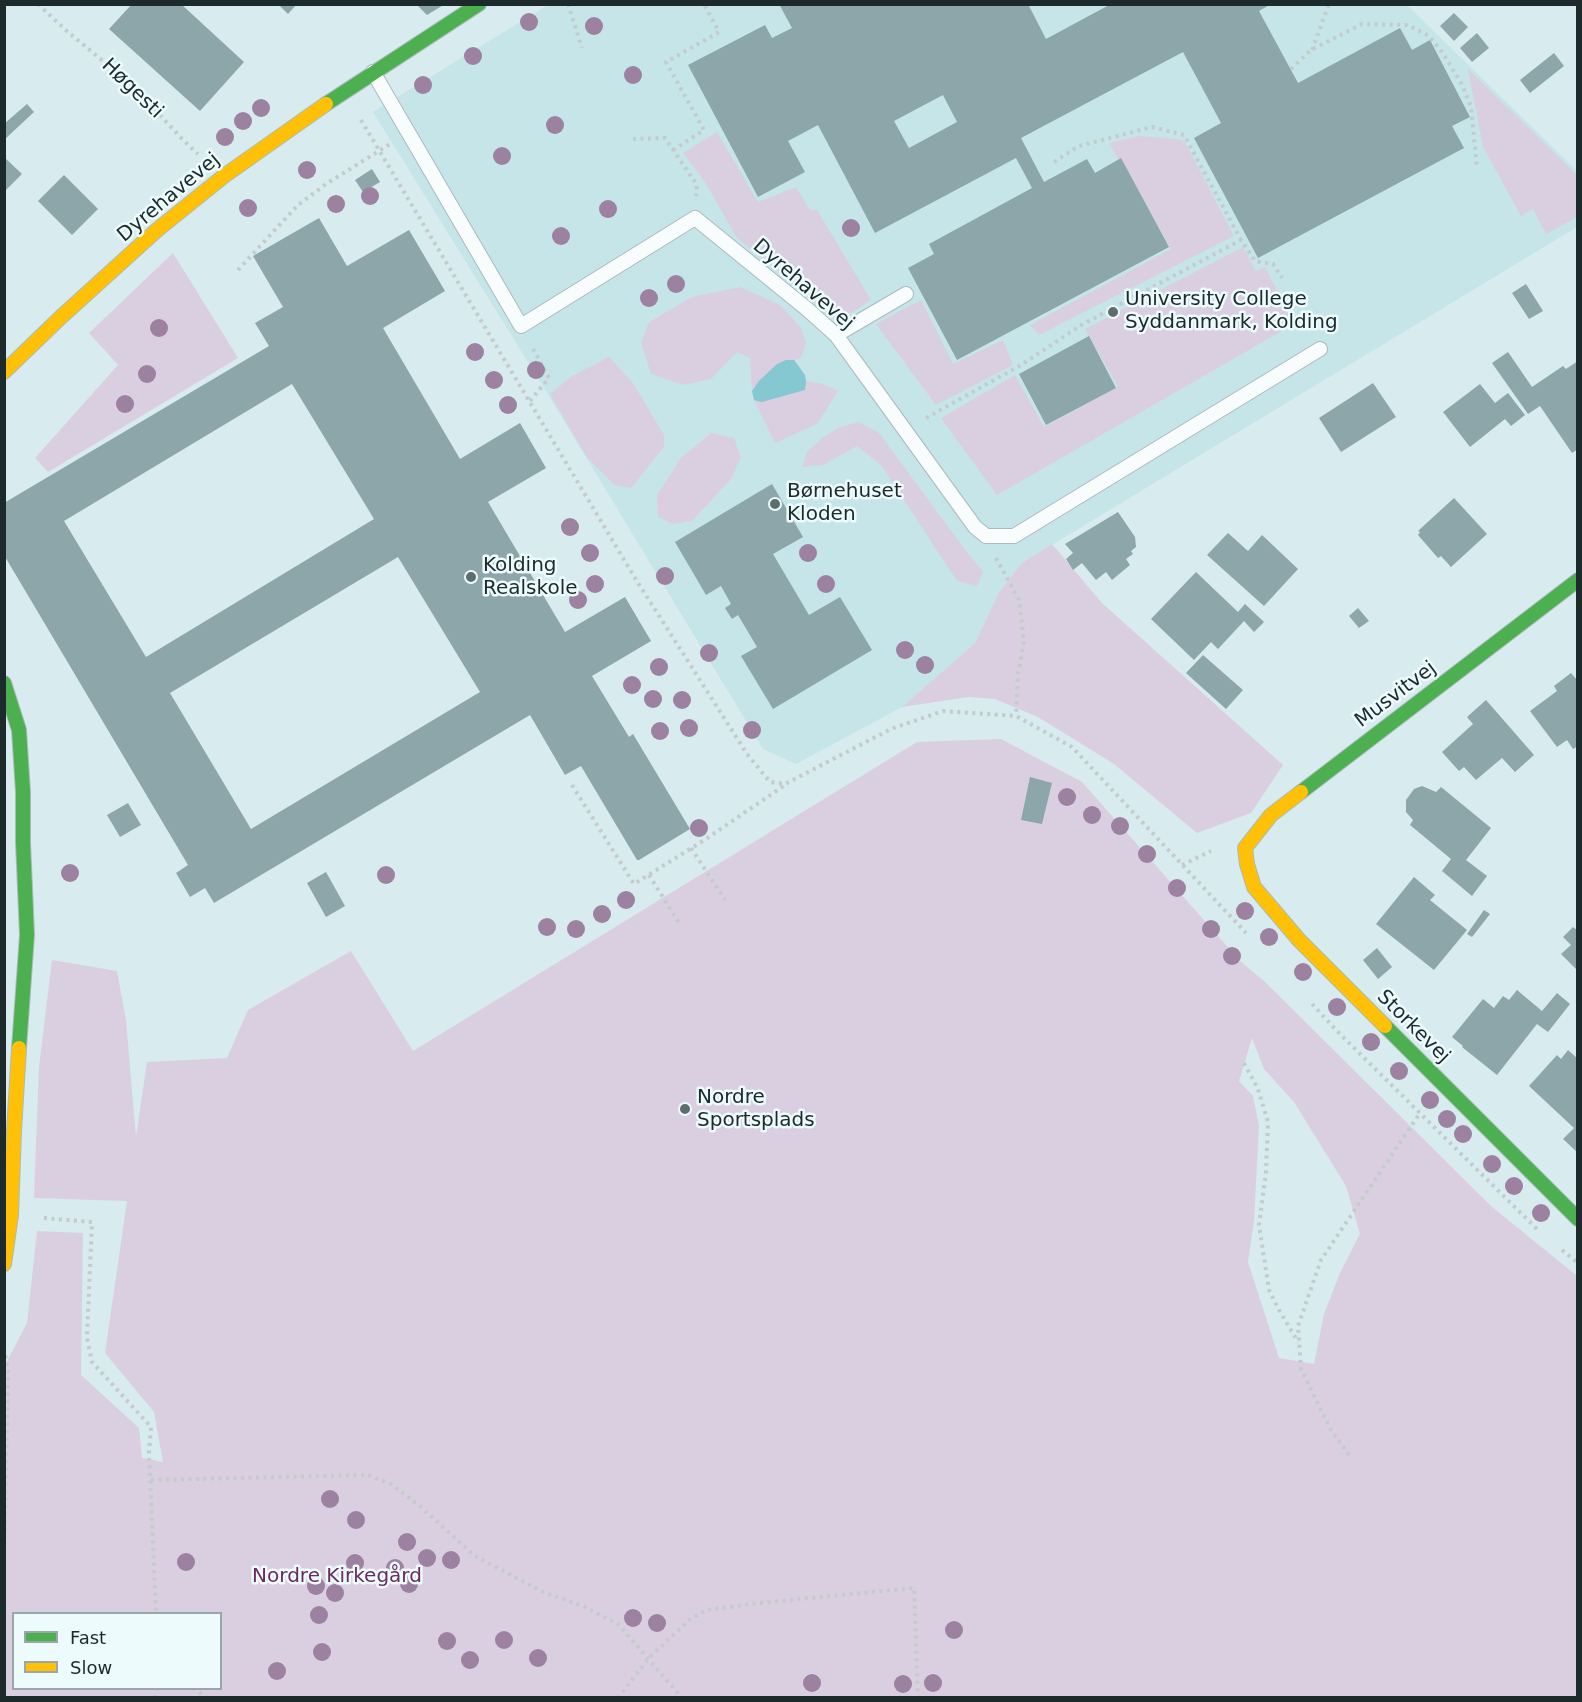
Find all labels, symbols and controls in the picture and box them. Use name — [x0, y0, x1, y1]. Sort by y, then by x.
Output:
street label: Høgesti — [96, 54, 168, 124]
street label: Dyrehavevej — [113, 148, 225, 248]
street label: Dyrehavevej — [748, 235, 858, 335]
place label: University College Syddanmark, Kolding — [1125, 288, 1338, 335]
marker: University College Syddanmark, Kolding — [1106, 305, 1120, 319]
place label: Børnehuset Kloden — [787, 480, 902, 527]
marker: Børnehuset Kloden — [768, 497, 782, 511]
place label: Kolding Realskole — [483, 554, 578, 601]
marker: Kolding Realskole — [464, 570, 478, 584]
street label: Musvitvej — [1351, 657, 1441, 733]
street label: Storkevej — [1371, 985, 1455, 1069]
place label: Nordre Sportsplads — [697, 1086, 815, 1133]
marker: Nordre Sportsplads — [678, 1102, 692, 1116]
park label: Nordre Kirkegård — [252, 1565, 422, 1589]
legend — [12, 1612, 222, 1690]
text: Fast — [70, 1627, 106, 1648]
text: Slow — [70, 1657, 112, 1678]

